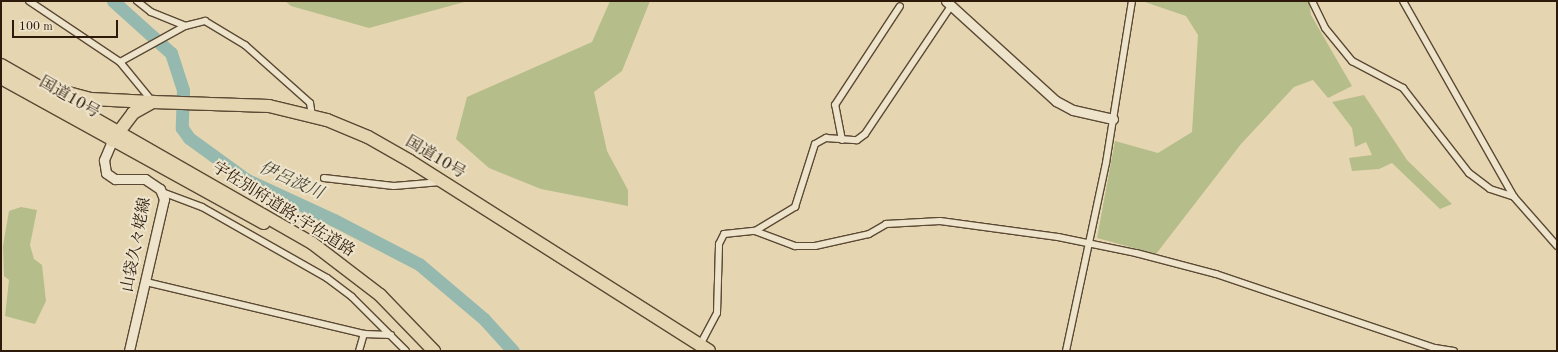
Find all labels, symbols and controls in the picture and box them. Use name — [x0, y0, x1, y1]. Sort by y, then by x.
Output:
scale bar — [14, 12, 120, 38]
text: 100 m — [19, 21, 53, 33]
street label: 国道10号 — [35, 73, 103, 123]
street label: 国道10号 — [402, 133, 468, 183]
street label: 宇佐別府道路;宇佐道路 — [208, 158, 358, 262]
water label: 伊呂波川 — [256, 158, 326, 204]
street label: 山袋久々姥線 — [118, 196, 156, 294]

